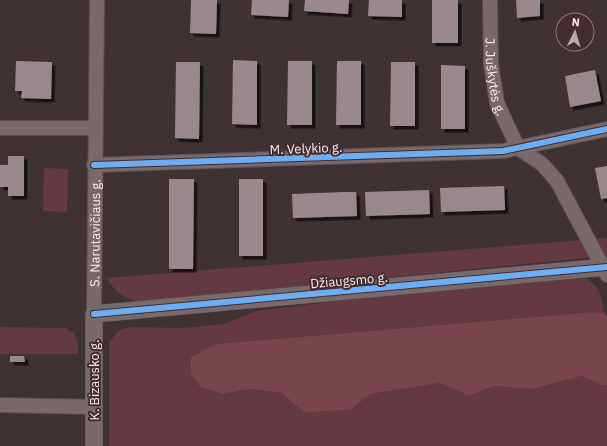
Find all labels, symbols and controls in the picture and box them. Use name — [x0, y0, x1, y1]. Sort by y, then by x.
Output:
north arrow — [555, 12, 595, 52]
text: N — [571, 15, 580, 29]
street label: J. Juškytės g. — [482, 38, 510, 118]
street label: M. Velykio g. — [269, 139, 343, 158]
street label: S. Narutavičiaus g. — [86, 179, 104, 287]
street label: Džiaugsmo g. — [310, 269, 389, 292]
street label: K. Bizausko g. — [86, 340, 103, 420]

